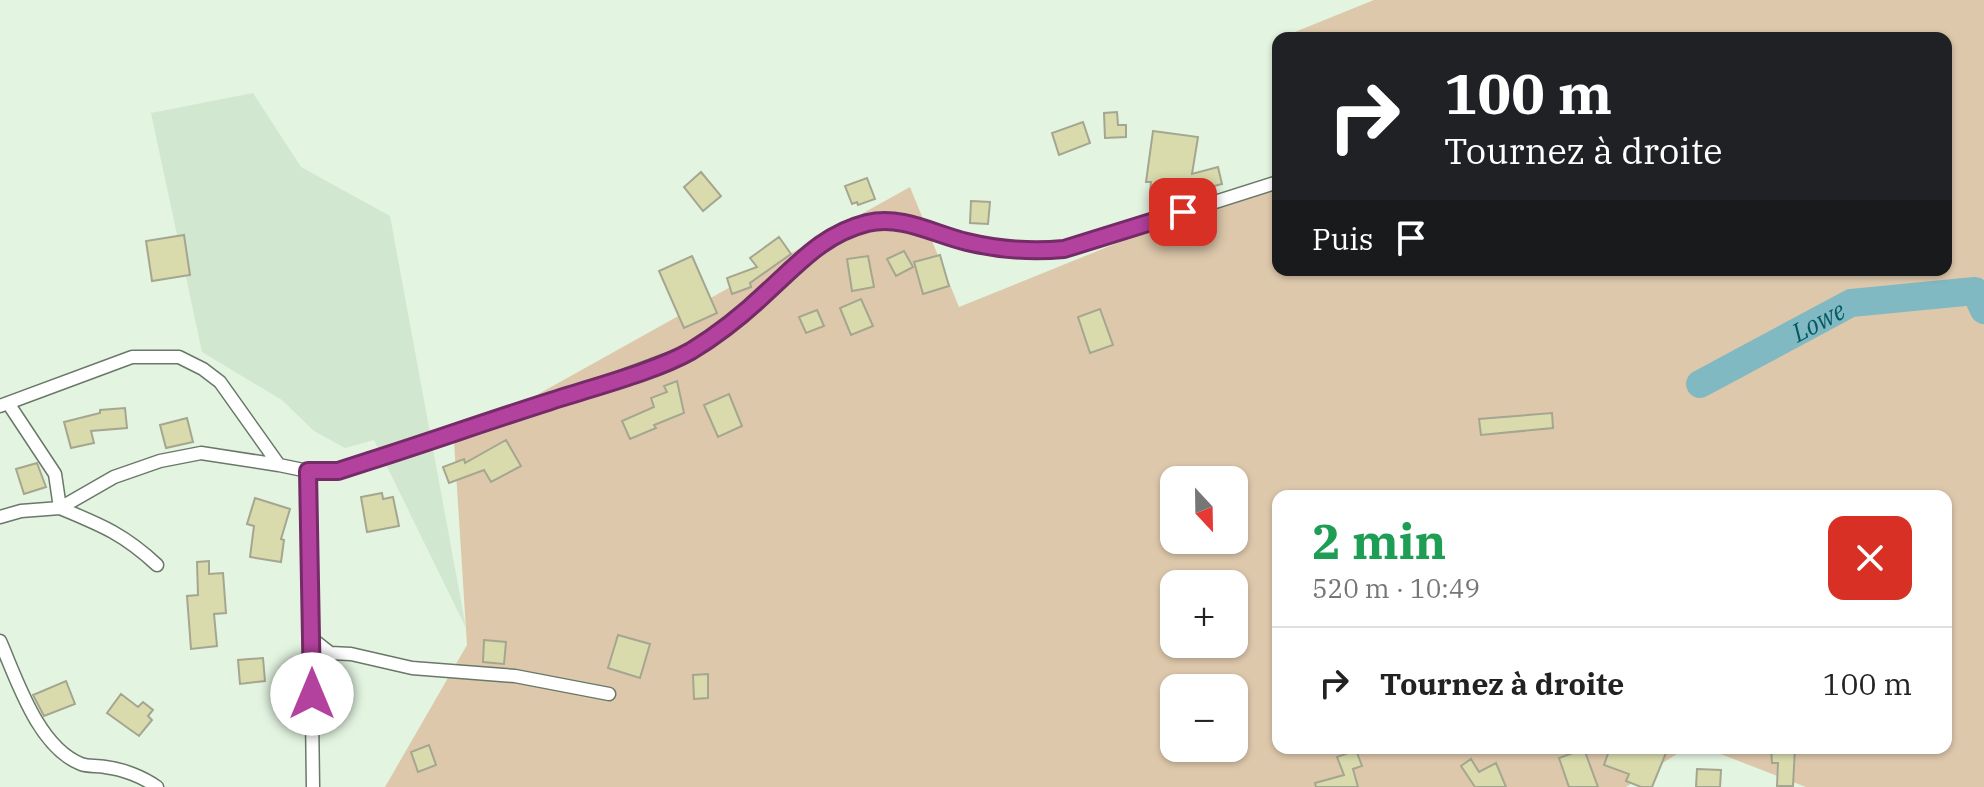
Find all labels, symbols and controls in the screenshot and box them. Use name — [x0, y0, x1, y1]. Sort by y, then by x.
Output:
text: 100 m — [1444, 57, 1612, 129]
icon: right — [1312, 64, 1416, 168]
text: Tournez à droite — [1444, 127, 1723, 174]
pin — [1149, 178, 1217, 246]
icon: arrive — [1161, 190, 1205, 234]
icon: arrive — [1389, 216, 1433, 260]
text: Puis — [1312, 219, 1373, 258]
water label: Lowe — [1784, 292, 1851, 349]
north arrow — [1160, 466, 1248, 554]
map controls — [1160, 466, 1248, 762]
text: 2 min — [1312, 510, 1446, 572]
button: close — [1828, 516, 1912, 600]
button: + — [1160, 570, 1248, 658]
text: 520 m · 10:49 — [1312, 571, 1480, 605]
position arrow — [270, 652, 354, 736]
icon: right — [1312, 661, 1356, 705]
text: Tournez à droite — [1380, 664, 1624, 703]
text: 100 m — [1822, 664, 1912, 703]
button: − — [1160, 674, 1248, 762]

